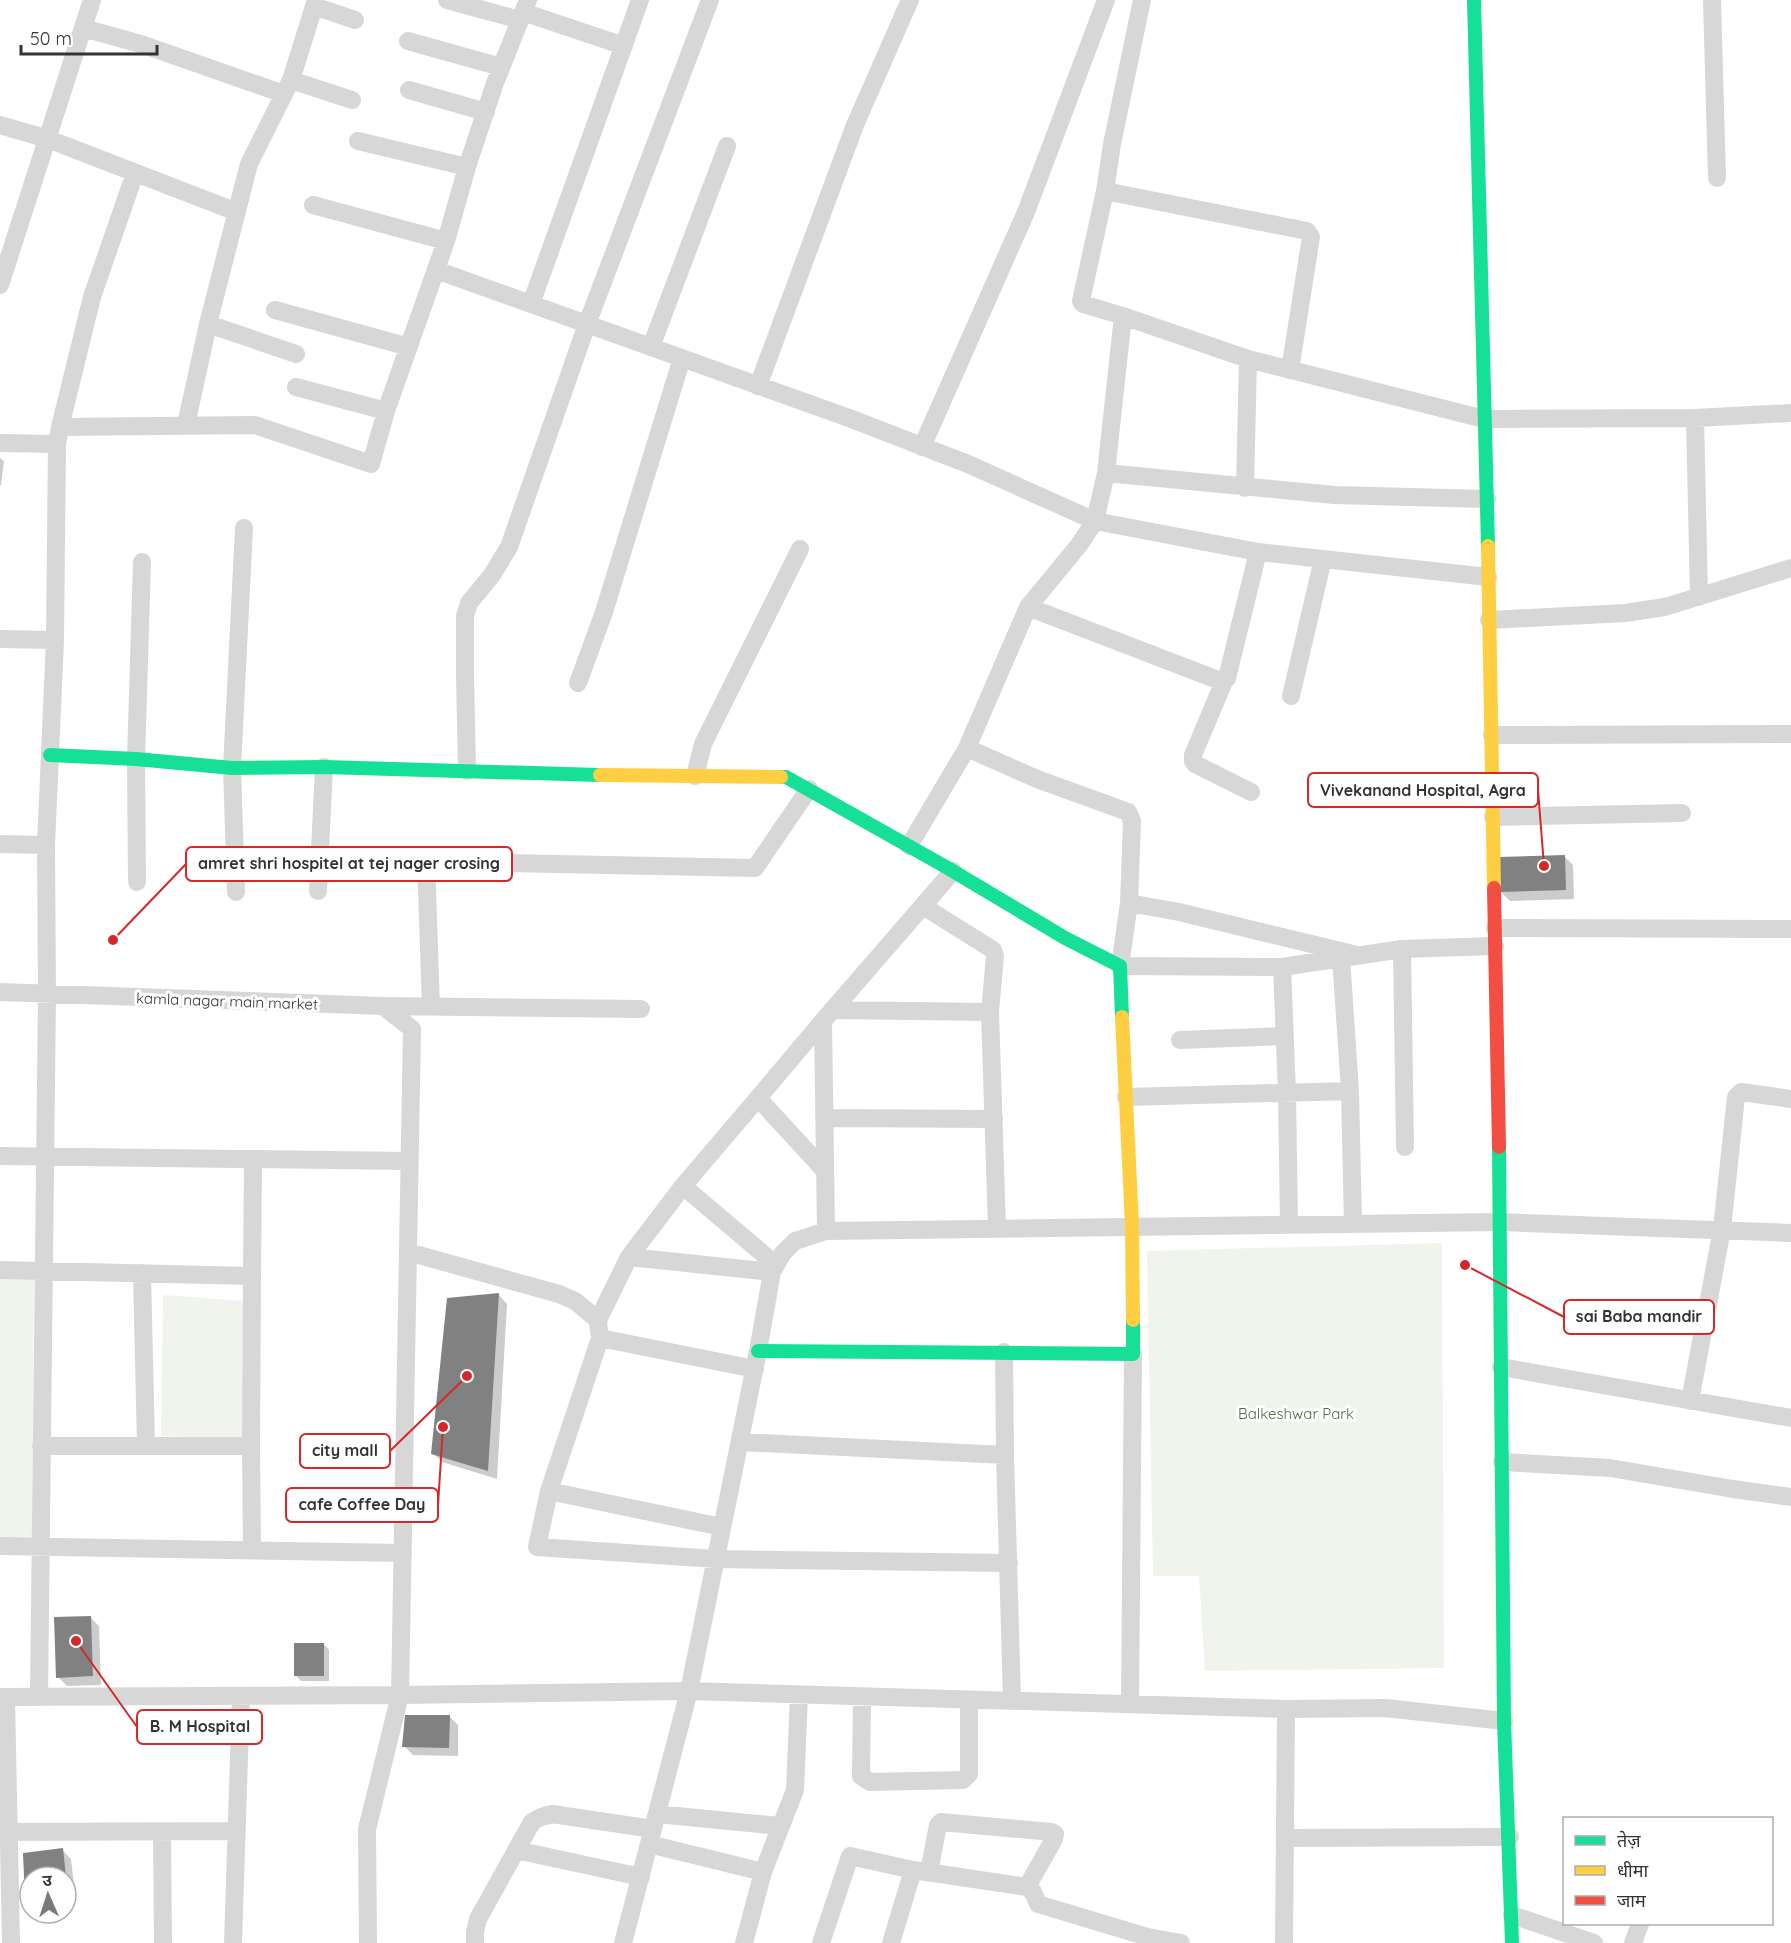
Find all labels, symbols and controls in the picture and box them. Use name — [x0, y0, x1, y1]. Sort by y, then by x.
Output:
scale bar — [21, 18, 158, 56]
text: 50 m — [30, 27, 72, 50]
callout: Vivekanand Hospital, Agra — [1308, 773, 1538, 807]
text: Vivekanand Hospital, Agra — [1320, 780, 1526, 800]
callout: amret shri hospitel at tej nager crosing — [186, 847, 512, 881]
text: amret shri hospitel at tej nager crosing — [198, 853, 500, 873]
street label: kamla nagar main market — [136, 988, 318, 1014]
callout: sai Baba mandir — [1564, 1300, 1714, 1334]
text: sai Baba mandir — [1576, 1306, 1702, 1326]
park label: Balkeshwar Park — [1238, 1404, 1354, 1423]
callout: city mall — [300, 1434, 390, 1468]
text: city mall — [312, 1440, 378, 1460]
callout: cafe Coffee Day — [286, 1488, 438, 1522]
text: cafe Coffee Day — [298, 1494, 426, 1514]
callout: B. M Hospital — [137, 1710, 262, 1744]
text: B. M Hospital — [150, 1716, 250, 1736]
legend — [1563, 1817, 1773, 1925]
text: तेज़ — [1617, 1829, 1641, 1852]
text: धीमा — [1617, 1859, 1648, 1882]
north arrow — [18, 1865, 78, 1925]
text: उ — [42, 1870, 53, 1890]
text: जाम — [1617, 1889, 1647, 1912]

